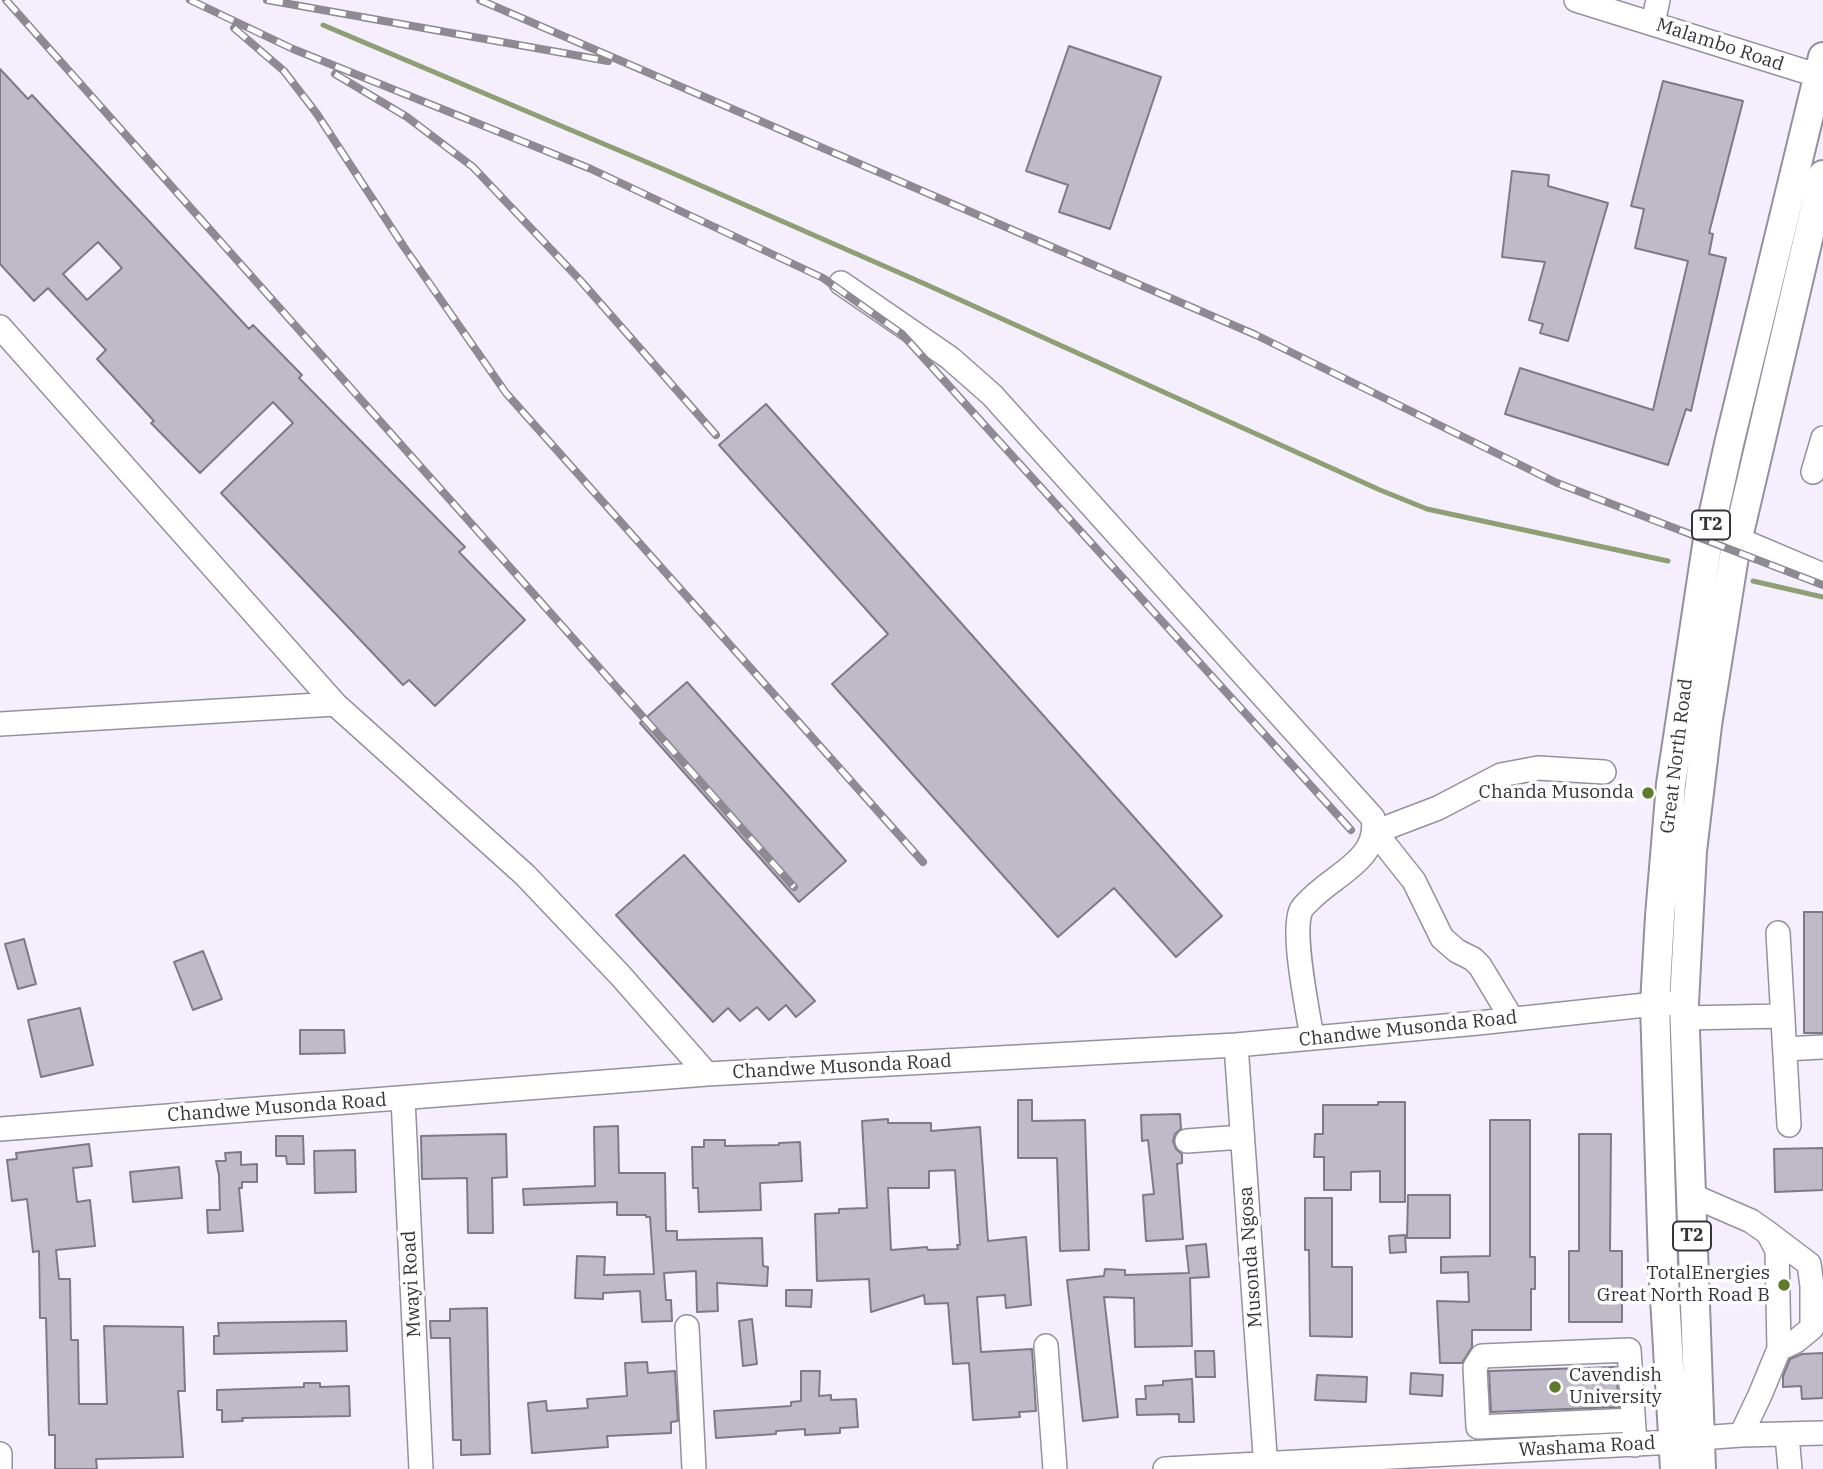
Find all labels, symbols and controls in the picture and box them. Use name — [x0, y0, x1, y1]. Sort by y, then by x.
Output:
street label: Malambo Road — [1653, 14, 1787, 76]
road number: T2 — [1692, 510, 1730, 540]
street label: Great North Road — [1656, 677, 1698, 835]
place label: Chanda Musonda — [1479, 782, 1634, 804]
marker: Chanda Musonda — [1640, 785, 1656, 801]
street label: Chandwe Musonda Road — [1298, 1006, 1518, 1052]
street label: Chandwe Musonda Road — [732, 1050, 952, 1084]
street label: Chandwe Musonda Road — [167, 1089, 387, 1127]
street label: Musonda Ngosa — [1235, 1185, 1267, 1329]
road number: T2 — [1673, 1222, 1711, 1251]
street label: Mwayi Road — [398, 1230, 426, 1338]
place label: TotalEnergies Great North Road B — [1597, 1263, 1770, 1307]
marker: TotalEnergies Great North Road B — [1776, 1277, 1792, 1293]
place label: Cavendish University — [1569, 1365, 1662, 1409]
marker: Cavendish University — [1547, 1379, 1563, 1395]
street label: Washama Road — [1518, 1432, 1656, 1462]

